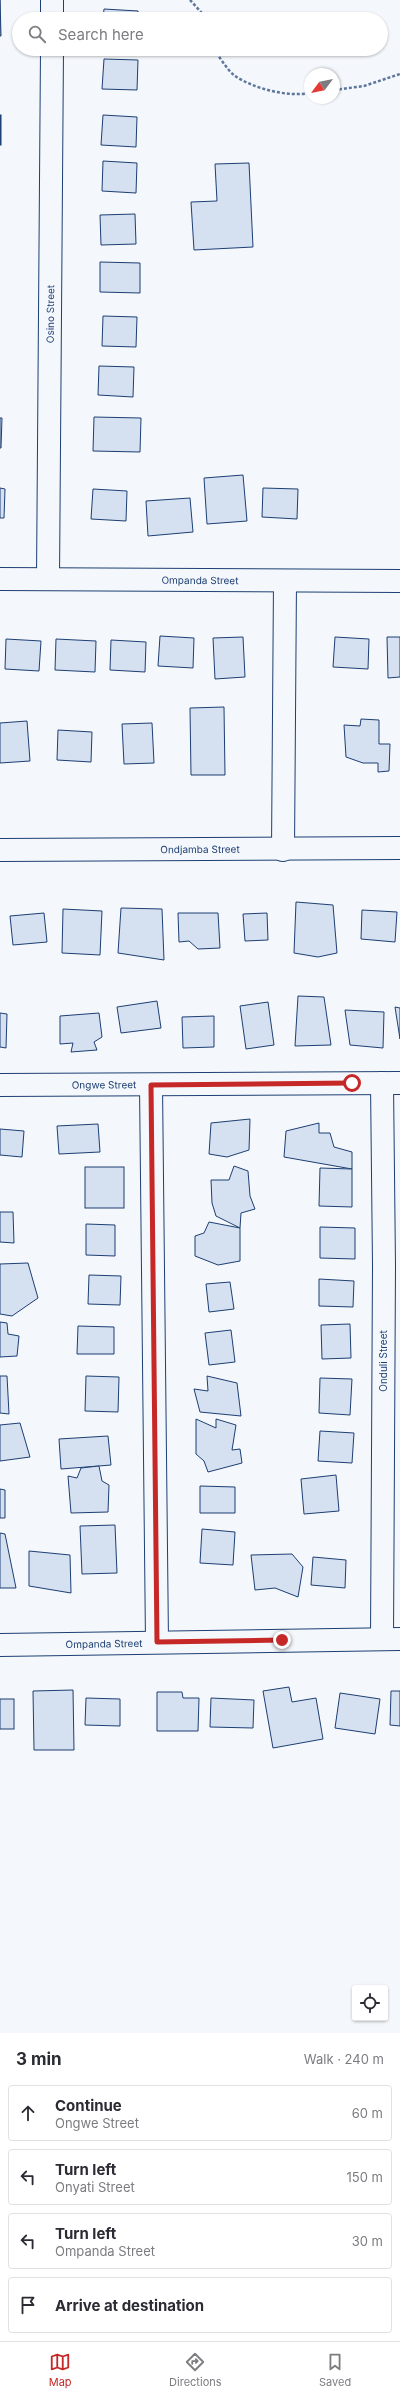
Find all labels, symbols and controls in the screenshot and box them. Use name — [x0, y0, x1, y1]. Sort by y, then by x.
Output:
search box — [12, 12, 388, 56]
icon: search — [26, 23, 48, 45]
text: Search here — [58, 25, 144, 44]
north arrow — [304, 68, 340, 104]
street label: Osino Street — [44, 284, 56, 343]
street label: Ompanda Street — [161, 574, 239, 586]
street label: Ondjamba Street — [160, 843, 240, 855]
route start — [343, 1074, 361, 1092]
street label: Ongwe Street — [72, 1078, 137, 1091]
street label: Onduli Street — [377, 1330, 389, 1392]
route end — [273, 1631, 291, 1649]
street label: Ompanda Street — [65, 1637, 143, 1650]
map controls — [352, 1985, 388, 2021]
button: locate — [352, 1985, 388, 2021]
text: 3 min — [16, 2049, 62, 2069]
text: Walk · 240 m — [304, 2051, 384, 2067]
text: Continue — [55, 2096, 122, 2115]
icon: ahead — [17, 2102, 39, 2124]
text: 60 m — [352, 2105, 383, 2121]
text: Ongwe Street — [55, 2115, 139, 2131]
text: Turn left — [55, 2160, 116, 2179]
icon: left — [17, 2166, 39, 2188]
text: 150 m — [347, 2169, 383, 2185]
text: Onyati Street — [55, 2179, 135, 2195]
text: Turn left — [55, 2224, 116, 2243]
icon: left — [17, 2230, 39, 2252]
text: 30 m — [352, 2233, 383, 2249]
text: Ompanda Street — [55, 2243, 155, 2259]
icon: arrive — [17, 2294, 39, 2316]
text: Arrive at destination — [55, 2296, 204, 2315]
tab: Map — [49, 2351, 72, 2389]
tab: Directions — [169, 2351, 222, 2389]
tab: Saved — [319, 2351, 351, 2389]

